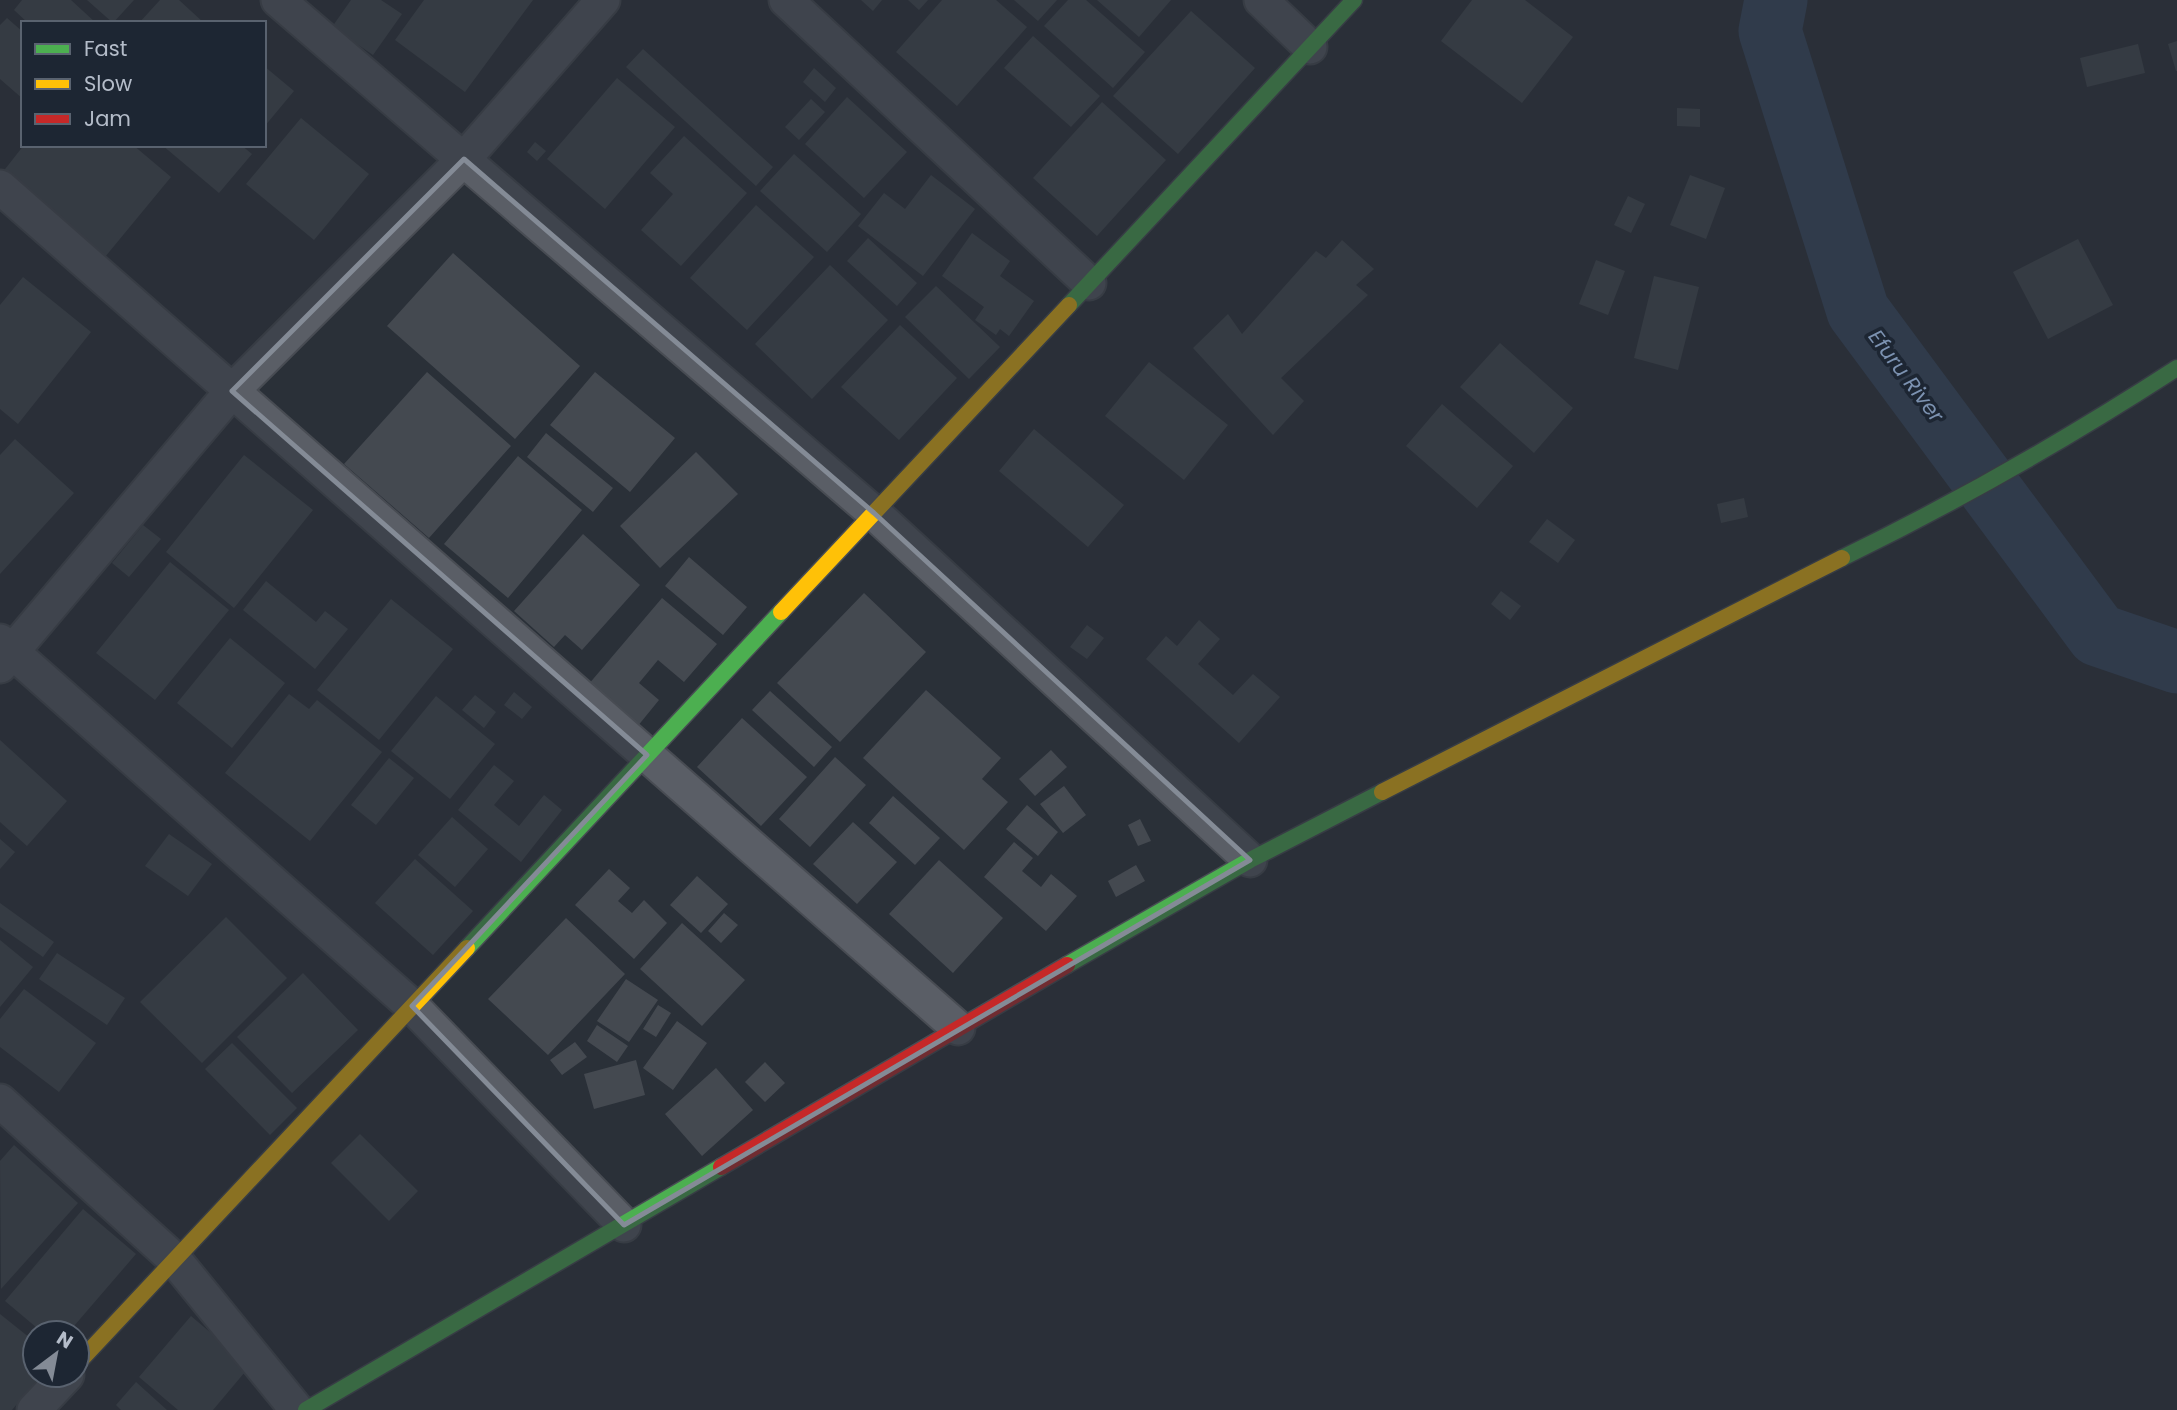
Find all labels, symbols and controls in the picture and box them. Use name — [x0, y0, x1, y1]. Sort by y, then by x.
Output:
legend — [21, 21, 266, 147]
text: Fast — [84, 34, 127, 63]
text: Slow — [84, 69, 132, 98]
text: Jam — [84, 104, 131, 133]
water label: Efuru River — [1862, 323, 1952, 429]
north arrow — [21, 1319, 91, 1389]
text: N — [52, 1325, 78, 1355]

